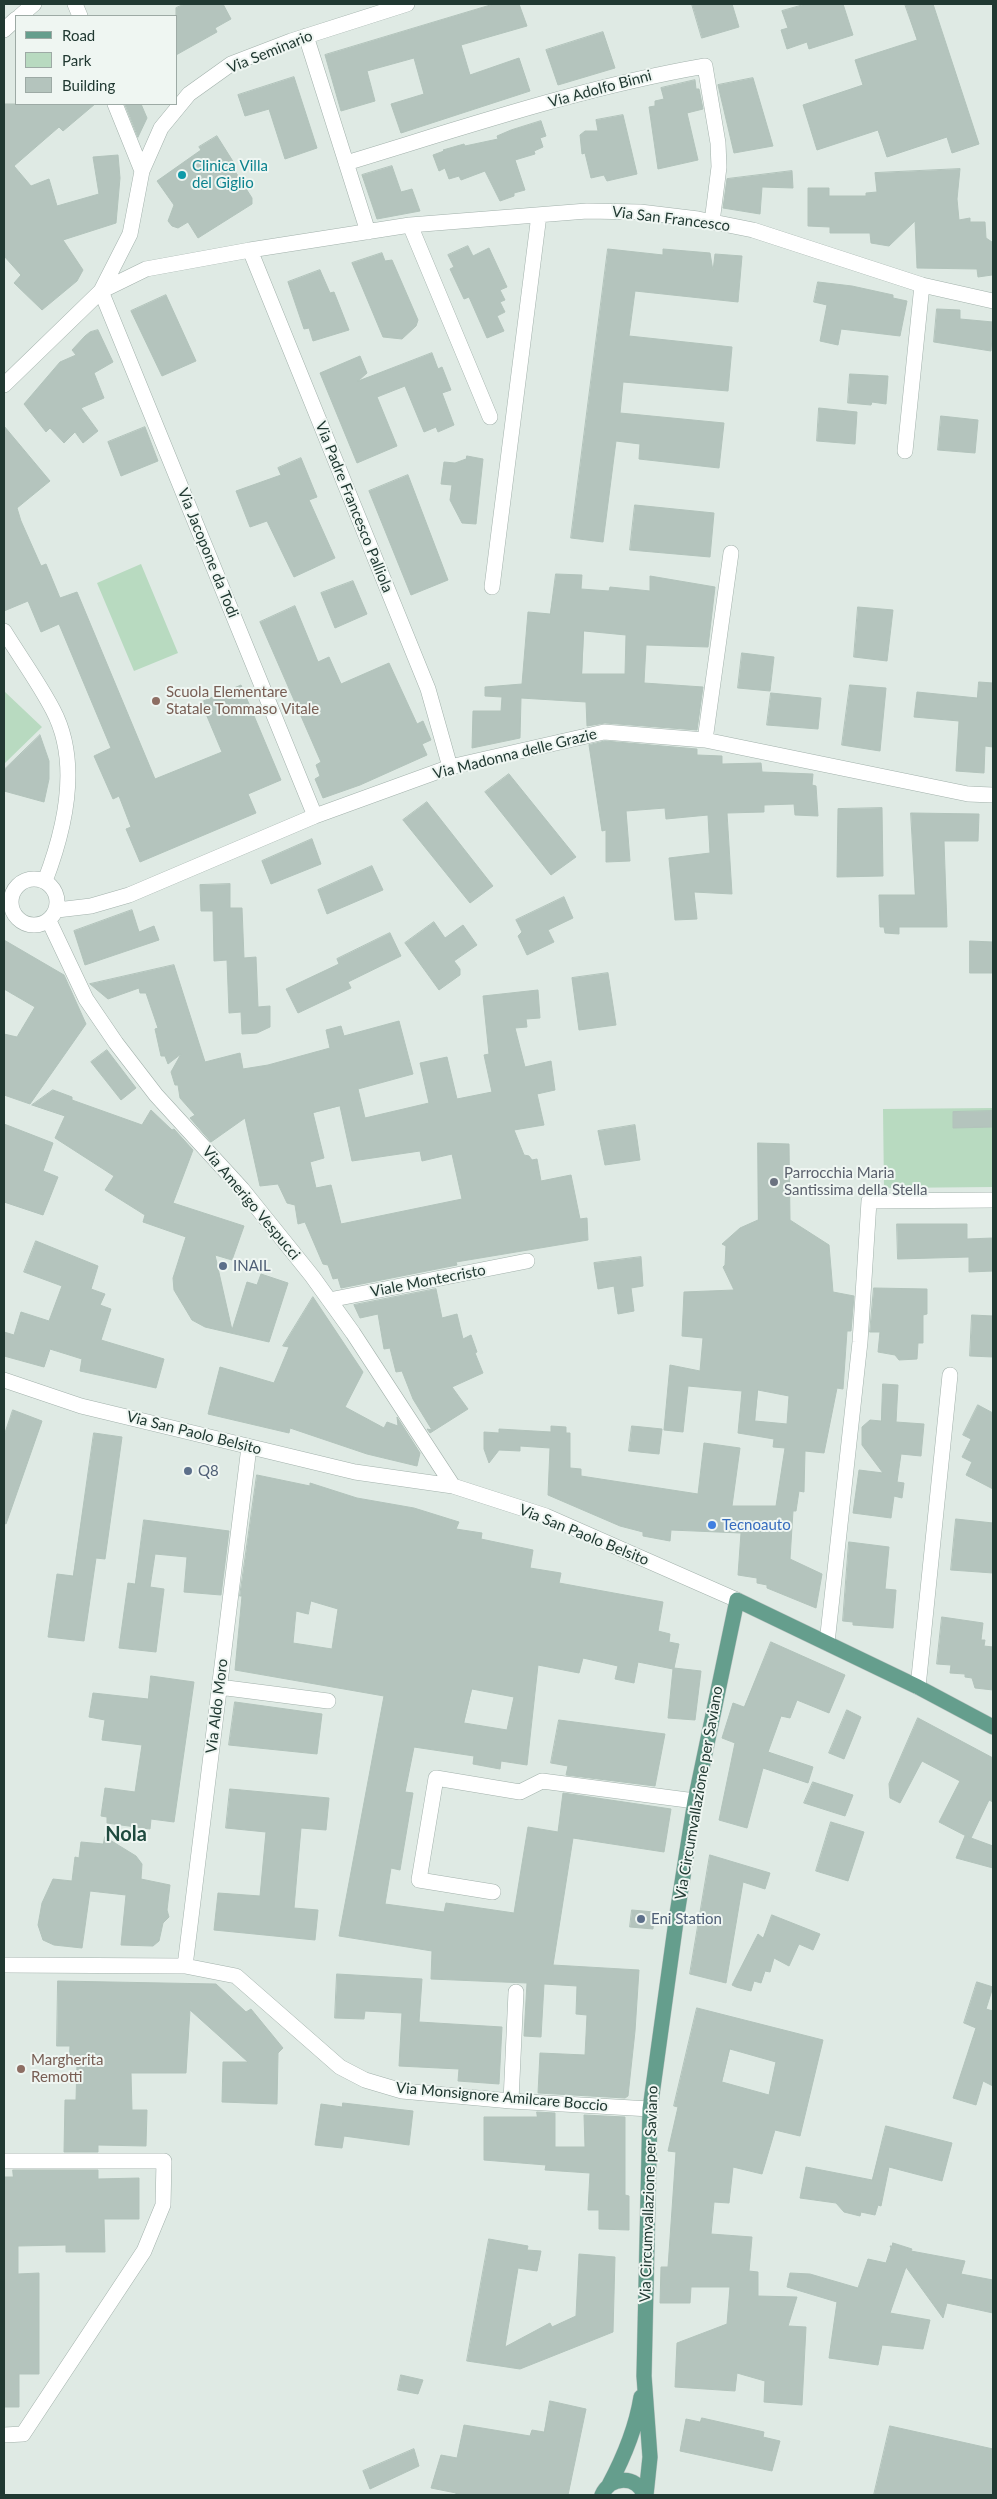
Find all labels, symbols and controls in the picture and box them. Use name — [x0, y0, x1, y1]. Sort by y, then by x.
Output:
legend — [15, 15, 178, 105]
text: Road — [62, 26, 95, 44]
street label: Via Seminario — [225, 27, 315, 77]
text: Park — [62, 51, 91, 69]
street label: Via Adolfo Binni — [546, 67, 654, 111]
text: Building — [62, 76, 115, 94]
place label: Clinica Villa del Giglio — [192, 157, 268, 192]
marker: Clinica Villa del Giglio — [176, 169, 188, 181]
street label: Via San Francesco — [611, 203, 731, 235]
street label: Via Padre Francesco Palliola — [311, 419, 397, 595]
street label: Via Jacopone da Todi — [174, 485, 242, 621]
place label: Scuola Elementare Statale Tommaso Vitale — [166, 683, 319, 718]
marker: Scuola Elementare Statale Tommaso Vitale — [150, 695, 162, 707]
street label: Via Madonna delle Grazie — [431, 725, 599, 783]
street label: Via Amerigo Vespucci — [198, 1143, 304, 1263]
place label: Parrocchia Maria Santissima della Stella — [784, 1164, 928, 1199]
marker: Parrocchia Maria Santissima della Stella — [768, 1176, 780, 1188]
place label: INAIL — [233, 1257, 271, 1275]
marker: INAIL — [217, 1260, 229, 1272]
street label: Viale Montecristo — [369, 1261, 487, 1301]
street label: Via San Paolo Belsito — [125, 1408, 263, 1458]
place label: Q8 — [198, 1462, 219, 1480]
marker: Q8 — [182, 1465, 194, 1477]
street label: Via San Paolo Belsito — [516, 1501, 652, 1569]
place label: Tecnoauto — [722, 1516, 791, 1534]
marker: Tecnoauto — [706, 1519, 718, 1531]
street label: Via Aldo Moro — [202, 1658, 232, 1754]
street label: Via Circumvallazione per Saviano — [671, 1685, 727, 1901]
district label: Nola — [105, 1823, 147, 1847]
place label: Eni Station — [651, 1910, 722, 1928]
marker: Eni Station — [635, 1913, 647, 1925]
place label: Margherita Remotti — [31, 2051, 103, 2086]
marker: Margherita Remotti — [15, 2063, 27, 2075]
street label: Via Monsignore Amilcare Boccio — [395, 2079, 609, 2115]
street label: Via Circumvallazione per Saviano — [636, 2085, 662, 2303]

